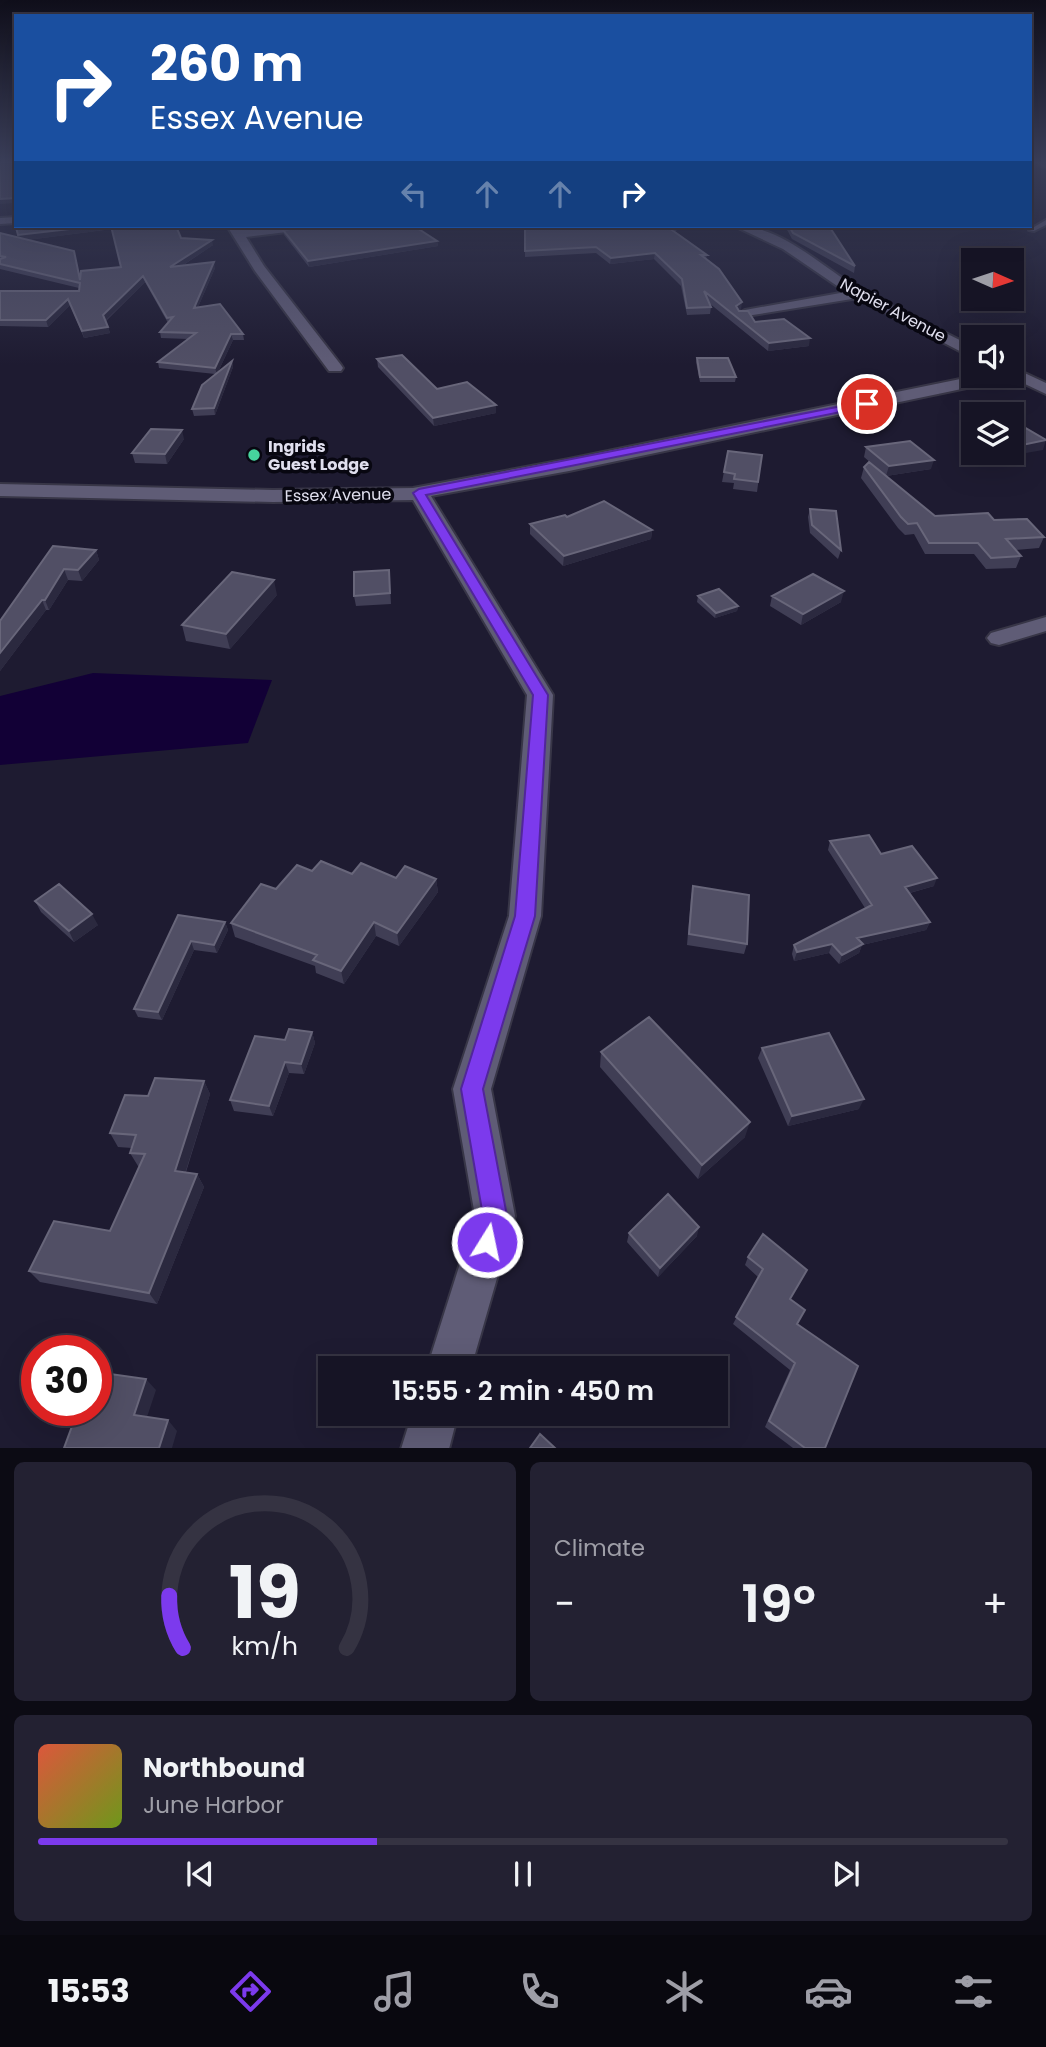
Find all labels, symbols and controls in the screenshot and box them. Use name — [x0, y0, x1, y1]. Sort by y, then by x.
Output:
text: 260 m — [150, 30, 303, 98]
icon: right — [35, 42, 126, 133]
text: Essex Avenue — [150, 95, 364, 140]
icon: left — [395, 175, 433, 213]
icon: ahead — [468, 175, 506, 213]
icon: ahead — [541, 175, 579, 213]
icon: right — [614, 175, 652, 213]
north arrow — [961, 248, 1024, 312]
map controls — [961, 248, 1024, 465]
street label: Napier Avenue — [836, 272, 950, 348]
button: sound — [961, 325, 1024, 388]
pin — [837, 374, 897, 434]
icon: arrive — [848, 385, 886, 423]
button: layers — [961, 402, 1024, 465]
place label: Ingrids Guest Lodge — [268, 435, 369, 476]
marker: Ingrids Guest Lodge — [246, 447, 262, 463]
street label: Essex Avenue — [284, 483, 392, 507]
position arrow — [450, 1205, 524, 1279]
speed limit sign: 30 — [21, 1335, 112, 1426]
text: 15:55 · 2 min · 450 m — [392, 1373, 654, 1409]
text: Climate — [554, 1532, 645, 1564]
text: 19 — [229, 1542, 301, 1643]
text: 19° — [741, 1567, 816, 1640]
text: − — [554, 1577, 575, 1630]
text: + — [982, 1577, 1008, 1630]
text: km/h — [232, 1628, 298, 1663]
text: Northbound — [143, 1750, 305, 1786]
text: June Harbor — [143, 1789, 284, 1821]
icon: previous — [181, 1855, 219, 1893]
icon: pause — [504, 1855, 542, 1893]
icon: next — [827, 1855, 865, 1893]
icon: directions — [226, 1967, 275, 2016]
icon: music — [370, 1967, 419, 2016]
icon: phone — [515, 1967, 564, 2016]
icon: climate — [660, 1967, 709, 2016]
icon: car — [804, 1967, 853, 2016]
icon: filters — [949, 1967, 998, 2016]
text: 15:53 — [48, 1968, 130, 2013]

